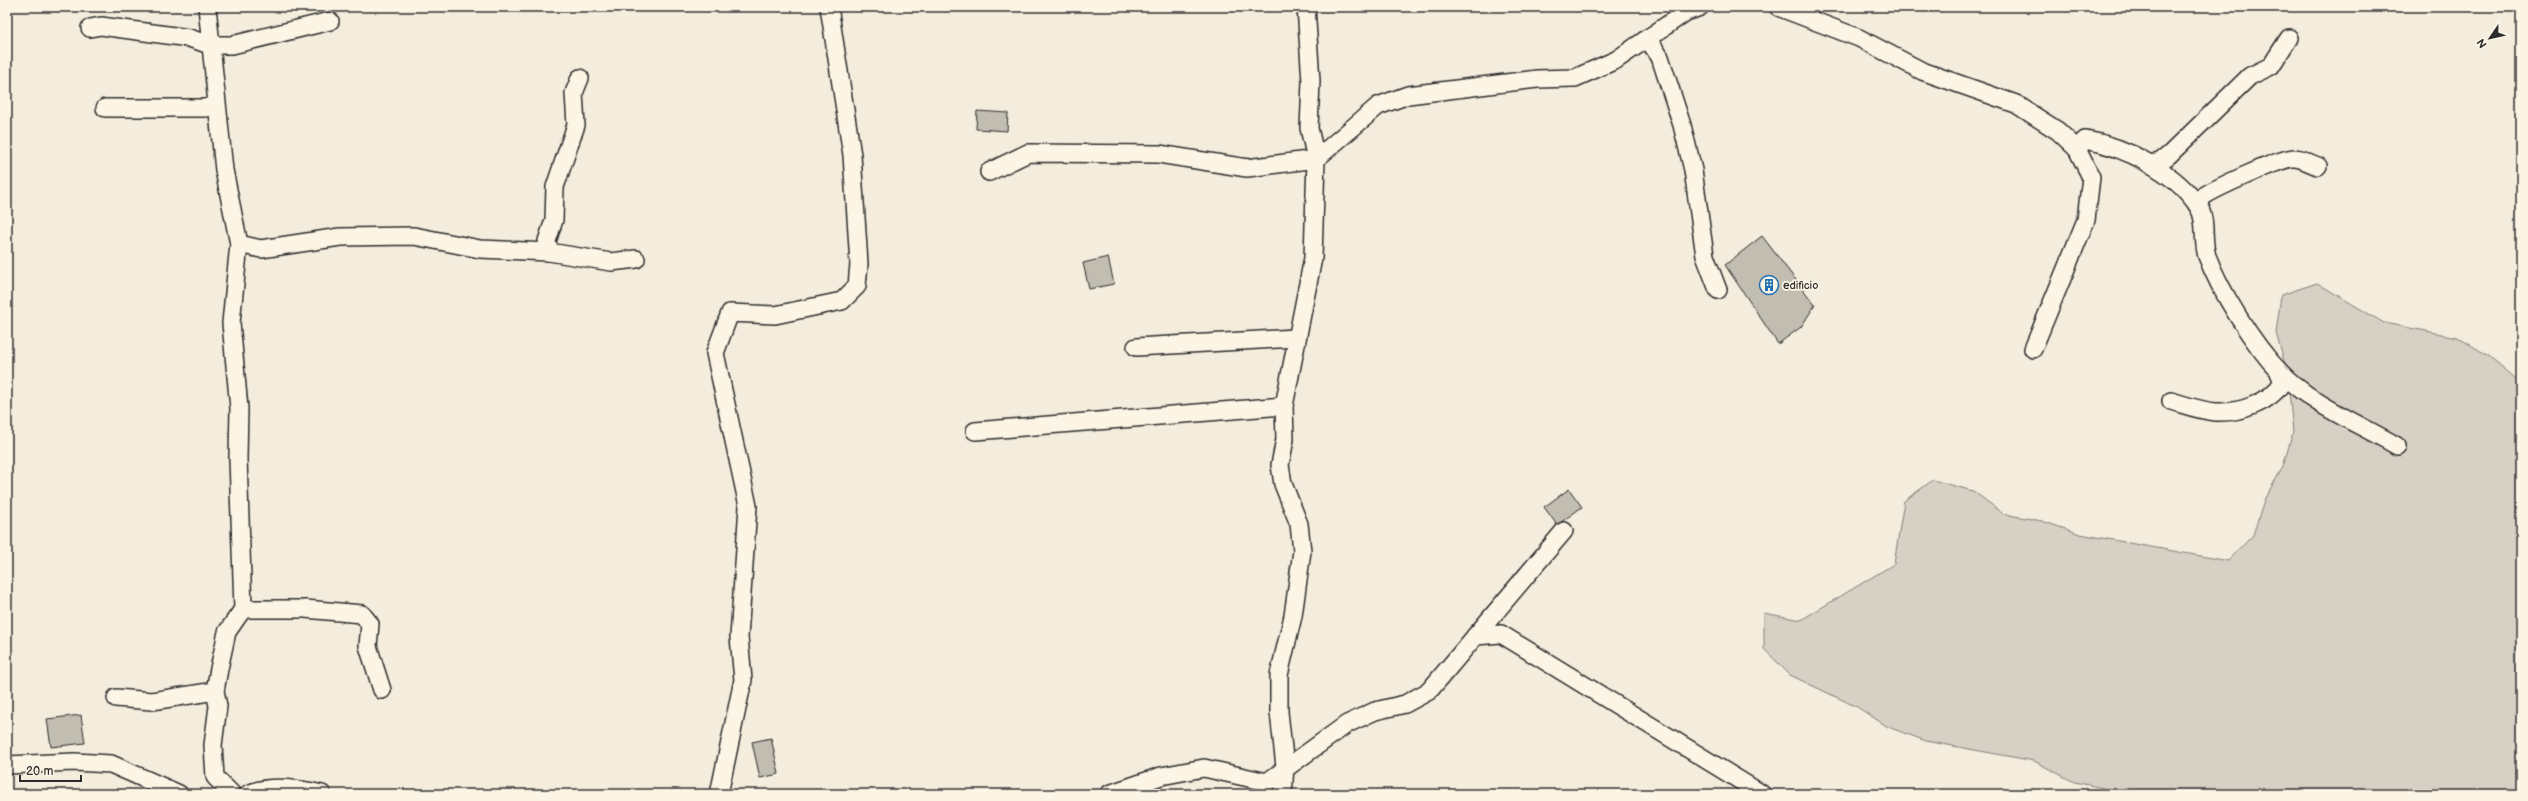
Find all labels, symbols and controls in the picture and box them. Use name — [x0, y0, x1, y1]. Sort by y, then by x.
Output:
north arrow — [2470, 18, 2510, 58]
text: N — [2474, 36, 2490, 50]
building icon: edificio — [1758, 274, 1780, 296]
place label: edificio — [1783, 279, 1818, 292]
scale bar — [20, 757, 81, 783]
text: 20 m — [26, 764, 53, 779]

